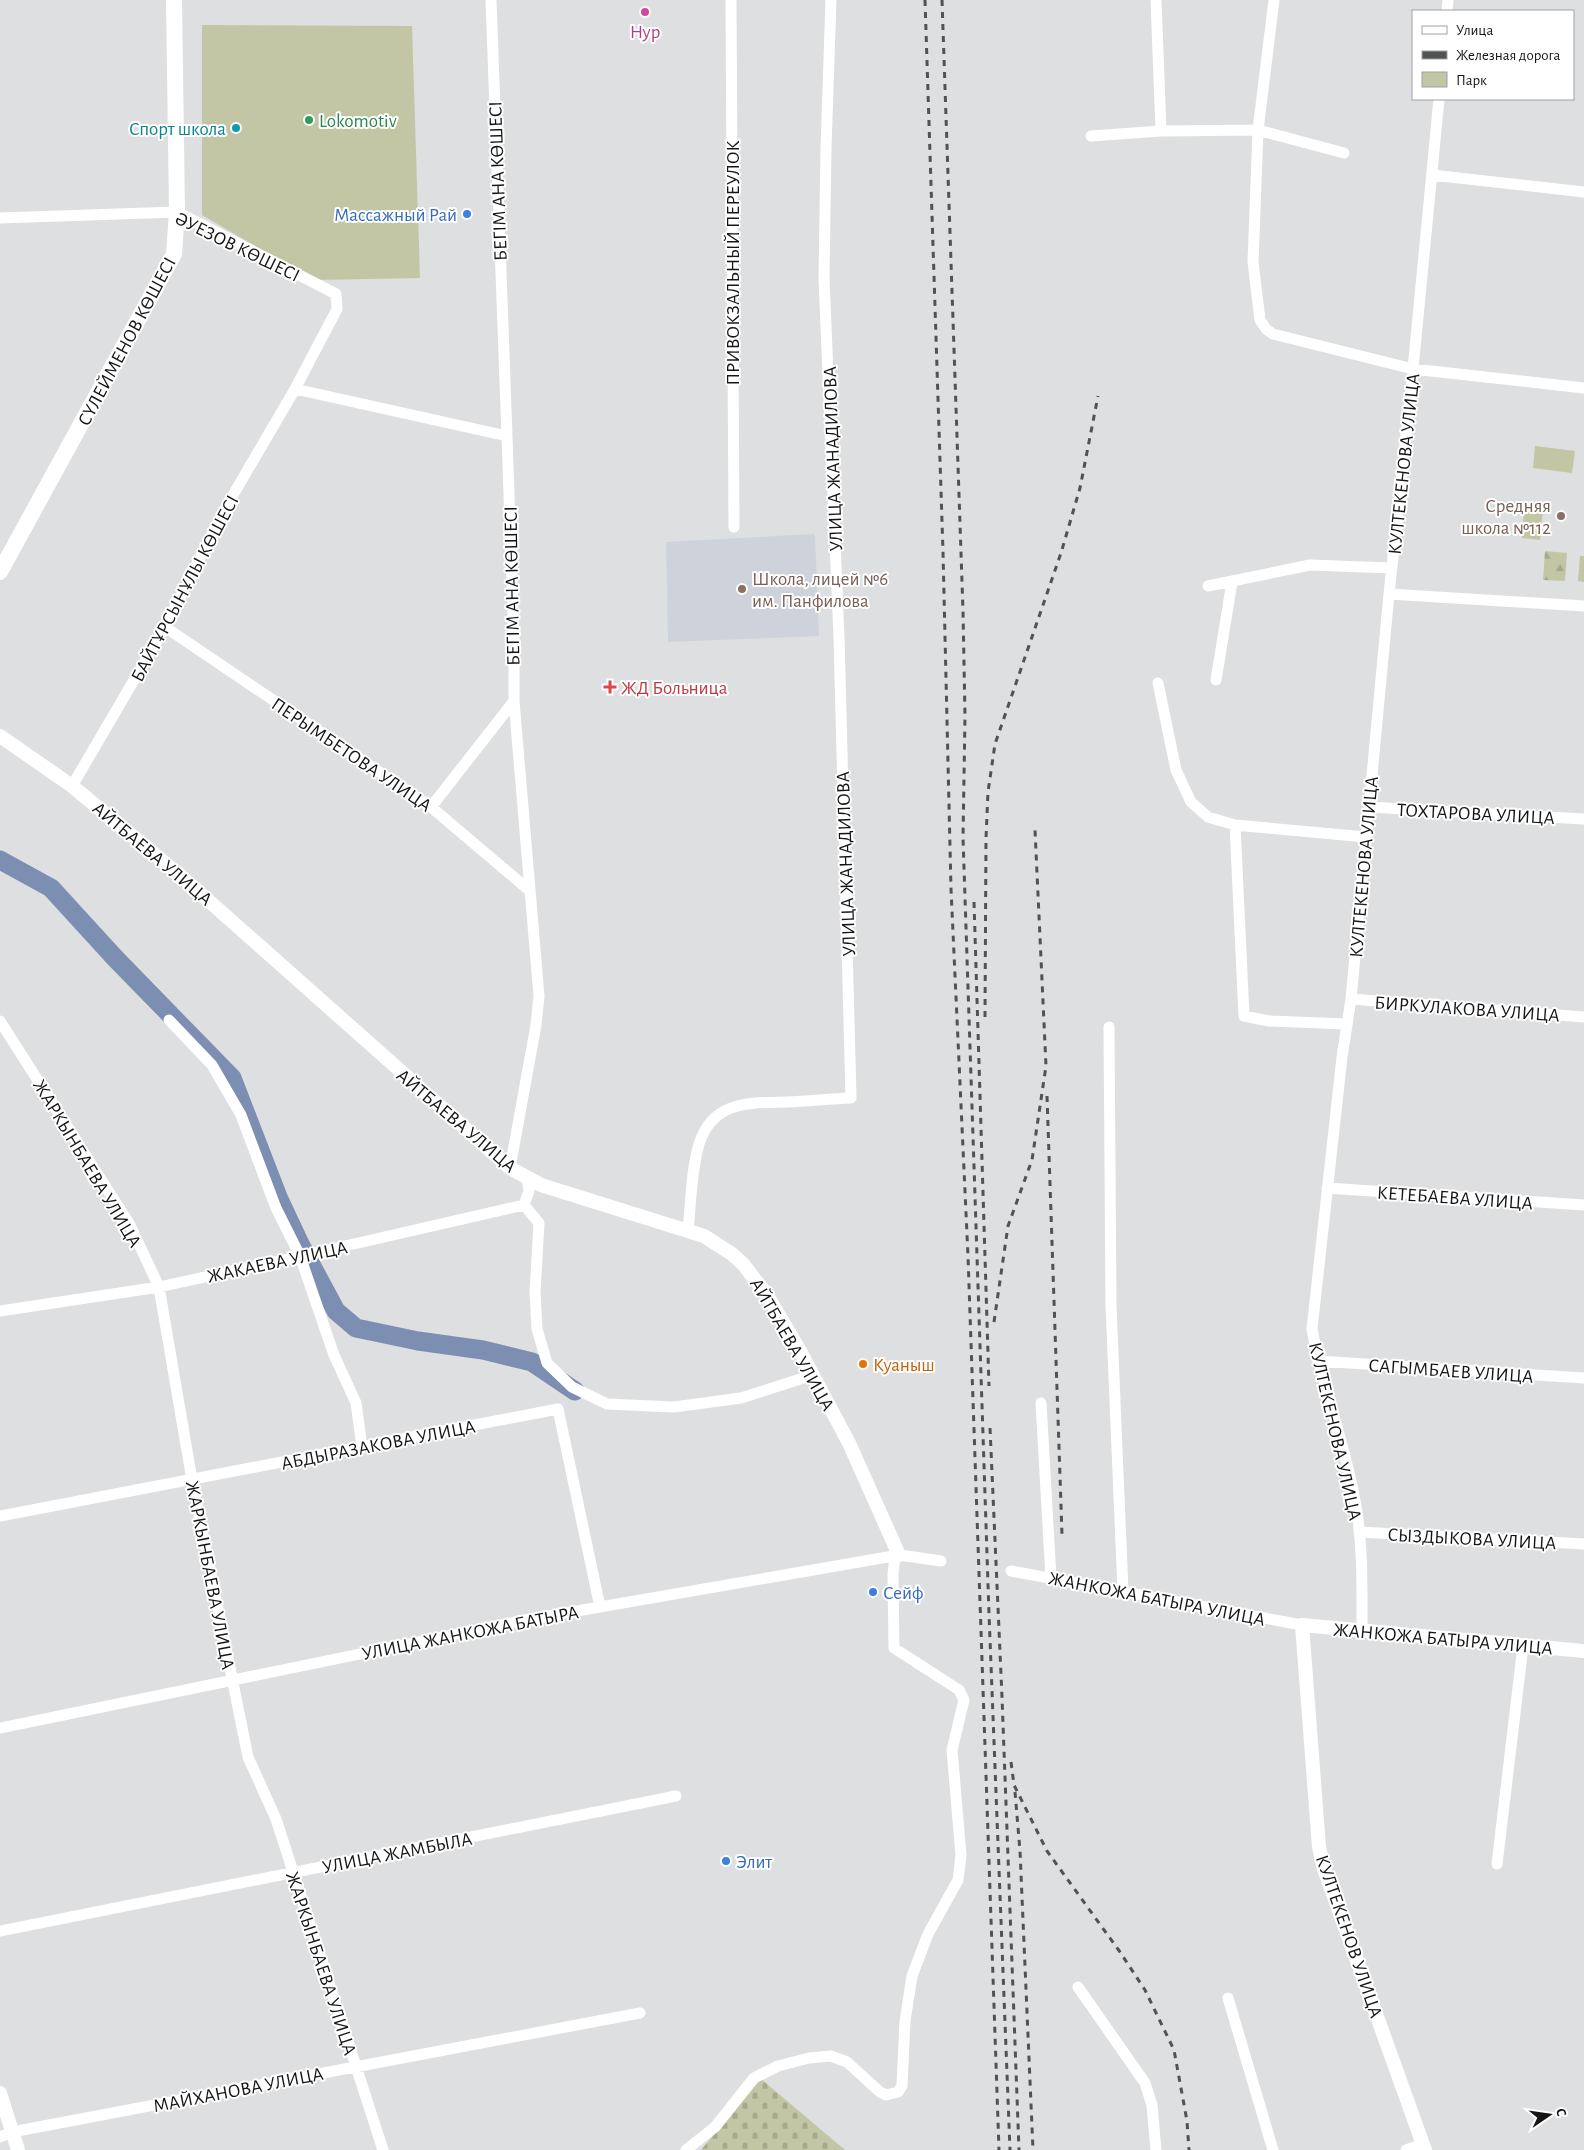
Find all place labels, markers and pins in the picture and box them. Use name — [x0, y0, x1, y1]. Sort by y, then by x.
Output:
marker: Нур — [639, 6, 651, 18]
place label: Нур — [630, 23, 660, 42]
place label: Lokomotiv — [319, 112, 397, 131]
marker: Lokomotiv — [303, 114, 315, 126]
place label: Спорт школа — [129, 120, 226, 139]
marker: Спорт школа — [230, 122, 242, 134]
place label: Массажный Рай — [334, 206, 457, 225]
marker: Массажный Рай — [461, 208, 473, 220]
place label: Средняя школа №112 — [1461, 497, 1551, 538]
marker: Средняя школа №112 — [1555, 510, 1567, 522]
place label: Школа, лицей №6 им. Панфилова — [752, 570, 888, 611]
marker: Школа, лицей №6 им. Панфилова — [736, 583, 748, 595]
place label: ЖД Больница — [621, 679, 728, 698]
marker: ЖД Больница — [603, 680, 617, 694]
place label: Куаныш — [873, 1356, 935, 1375]
marker: Куаныш — [857, 1358, 869, 1370]
place label: Сейф — [883, 1584, 924, 1603]
marker: Сейф — [867, 1586, 879, 1598]
place label: Элит — [736, 1853, 772, 1872]
marker: Элит — [720, 1855, 732, 1867]

